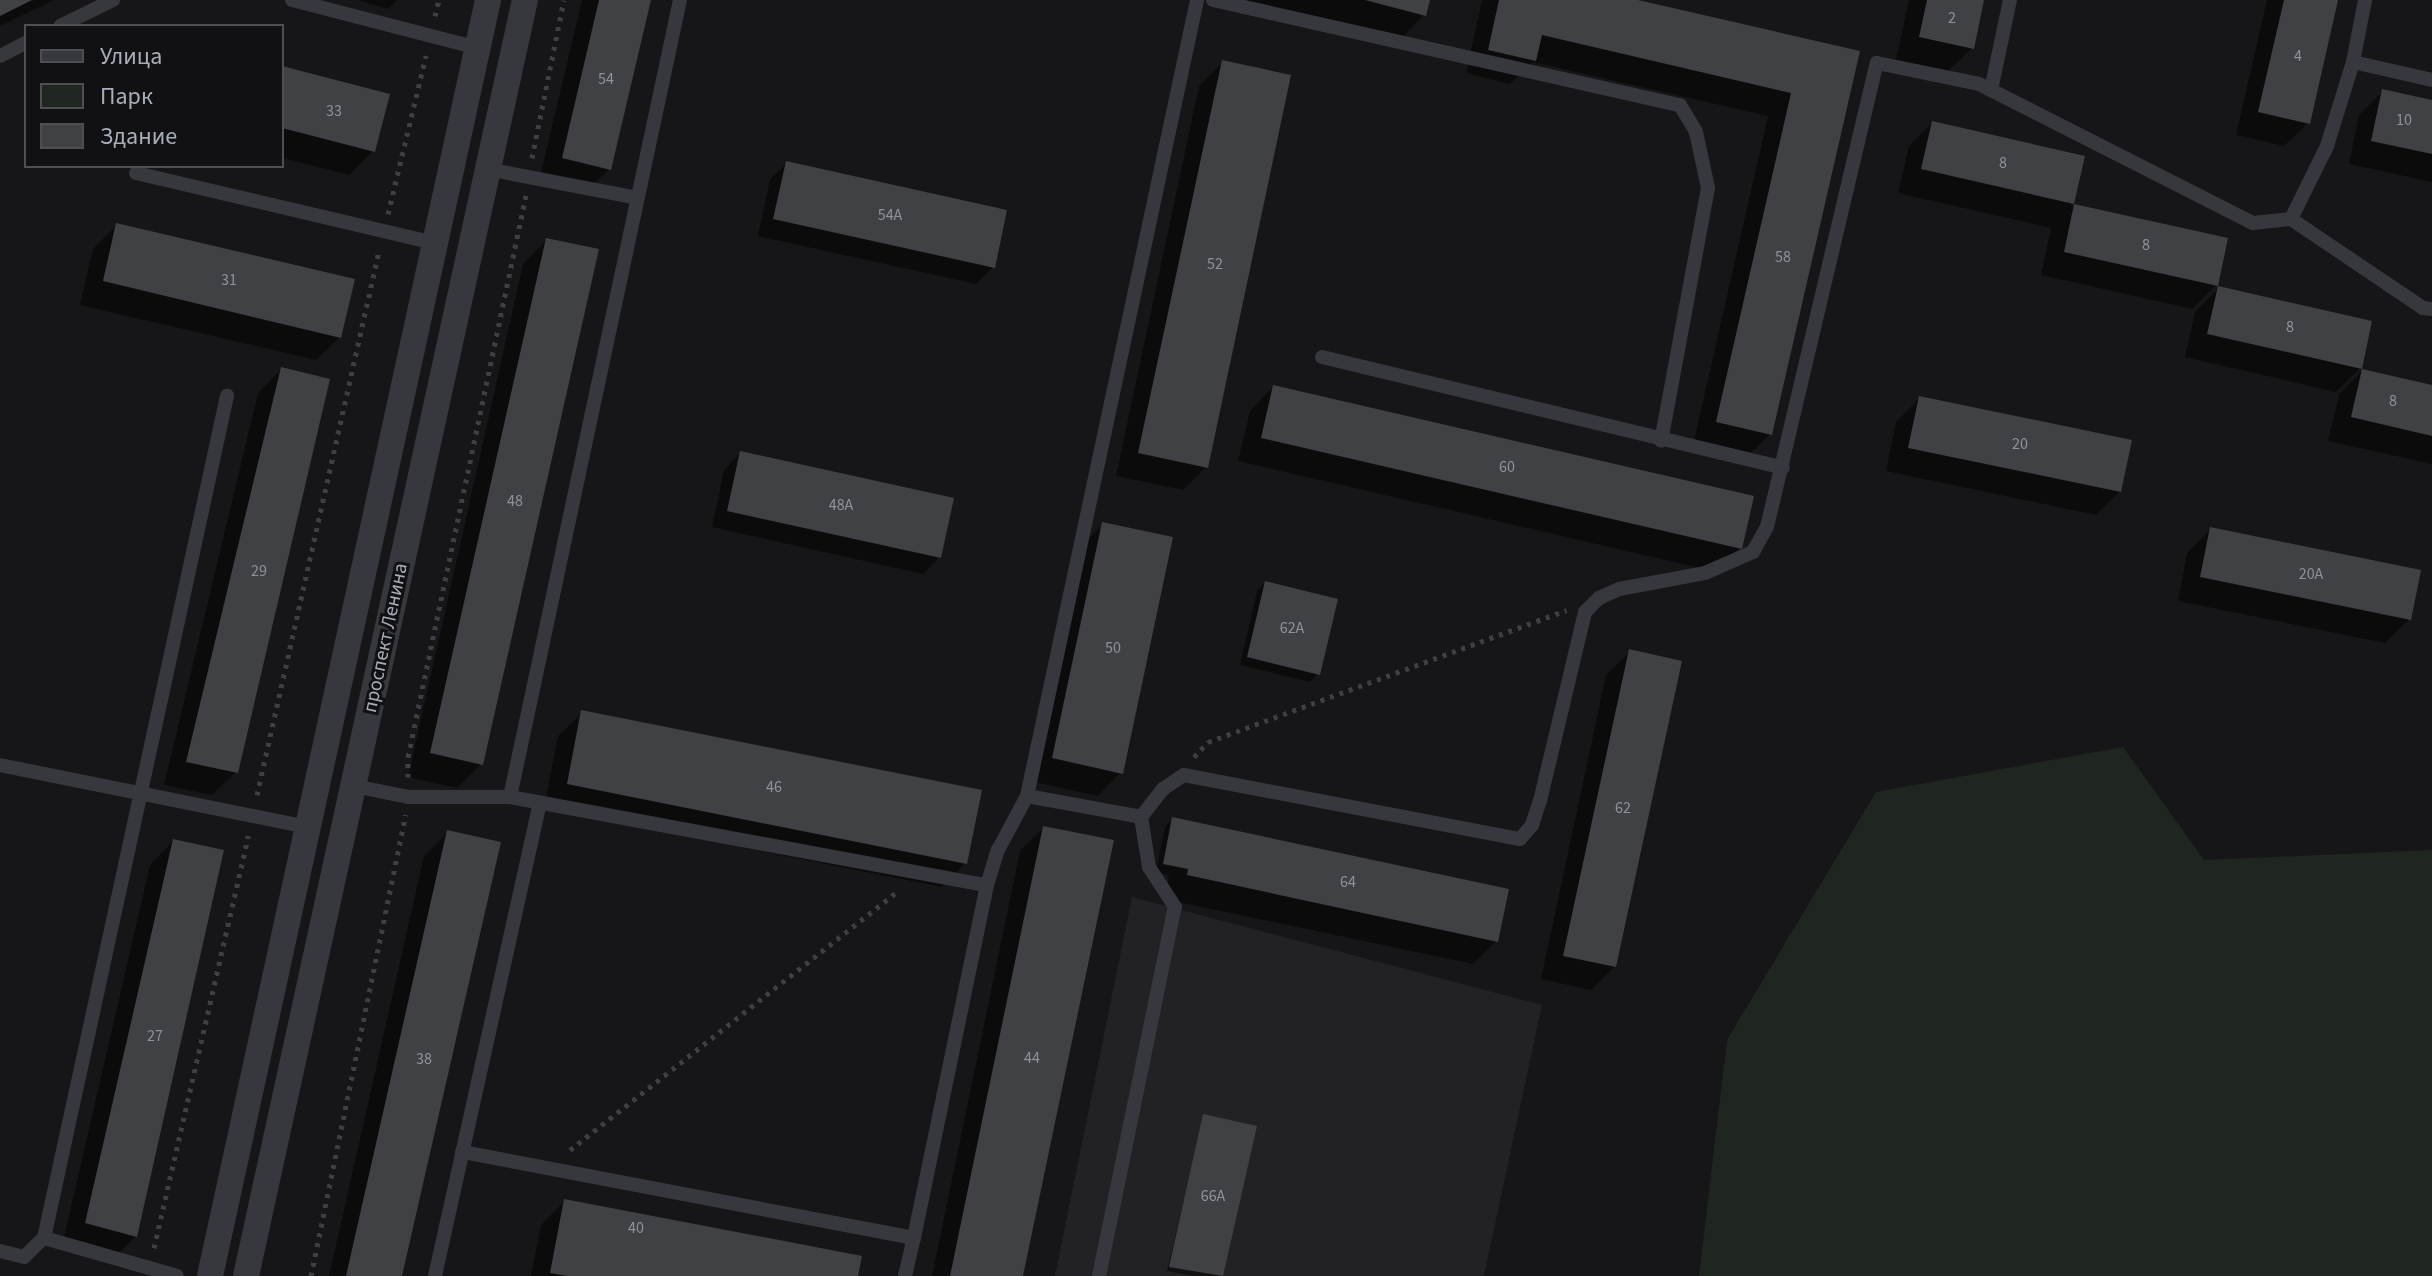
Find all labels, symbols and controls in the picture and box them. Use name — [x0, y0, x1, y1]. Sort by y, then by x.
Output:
house number: 2 — [1948, 8, 1956, 28]
legend — [24, 24, 284, 168]
text: Улица — [100, 39, 162, 74]
house number: 4 — [2294, 46, 2302, 66]
house number: 54 — [598, 69, 614, 89]
text: Парк — [100, 79, 153, 114]
house number: 33 — [326, 101, 342, 121]
house number: 10 — [2396, 110, 2412, 130]
text: Здание — [100, 119, 177, 154]
house number: 8 — [1999, 153, 2007, 173]
house number: 54А — [878, 205, 902, 225]
house number: 8 — [2142, 235, 2150, 255]
house number: 58 — [1775, 247, 1791, 267]
house number: 52 — [1207, 254, 1223, 274]
house number: 31 — [221, 270, 237, 290]
house number: 8 — [2286, 317, 2294, 337]
house number: 8 — [2389, 391, 2397, 411]
house number: 20 — [2012, 434, 2028, 454]
house number: 60 — [1499, 457, 1515, 477]
house number: 48 — [507, 491, 523, 511]
house number: 48А — [829, 495, 853, 515]
house number: 29 — [251, 561, 267, 581]
street label: проспект Ленина — [358, 561, 414, 715]
house number: 20А — [2299, 564, 2323, 584]
house number: 62А — [1280, 618, 1304, 638]
house number: 50 — [1105, 638, 1121, 658]
house number: 46 — [766, 777, 782, 797]
house number: 62 — [1615, 798, 1631, 818]
house number: 64 — [1340, 872, 1356, 892]
house number: 27 — [147, 1026, 163, 1046]
house number: 44 — [1024, 1048, 1040, 1068]
house number: 38 — [416, 1049, 432, 1069]
house number: 66А — [1201, 1186, 1225, 1206]
house number: 40 — [628, 1218, 644, 1238]

